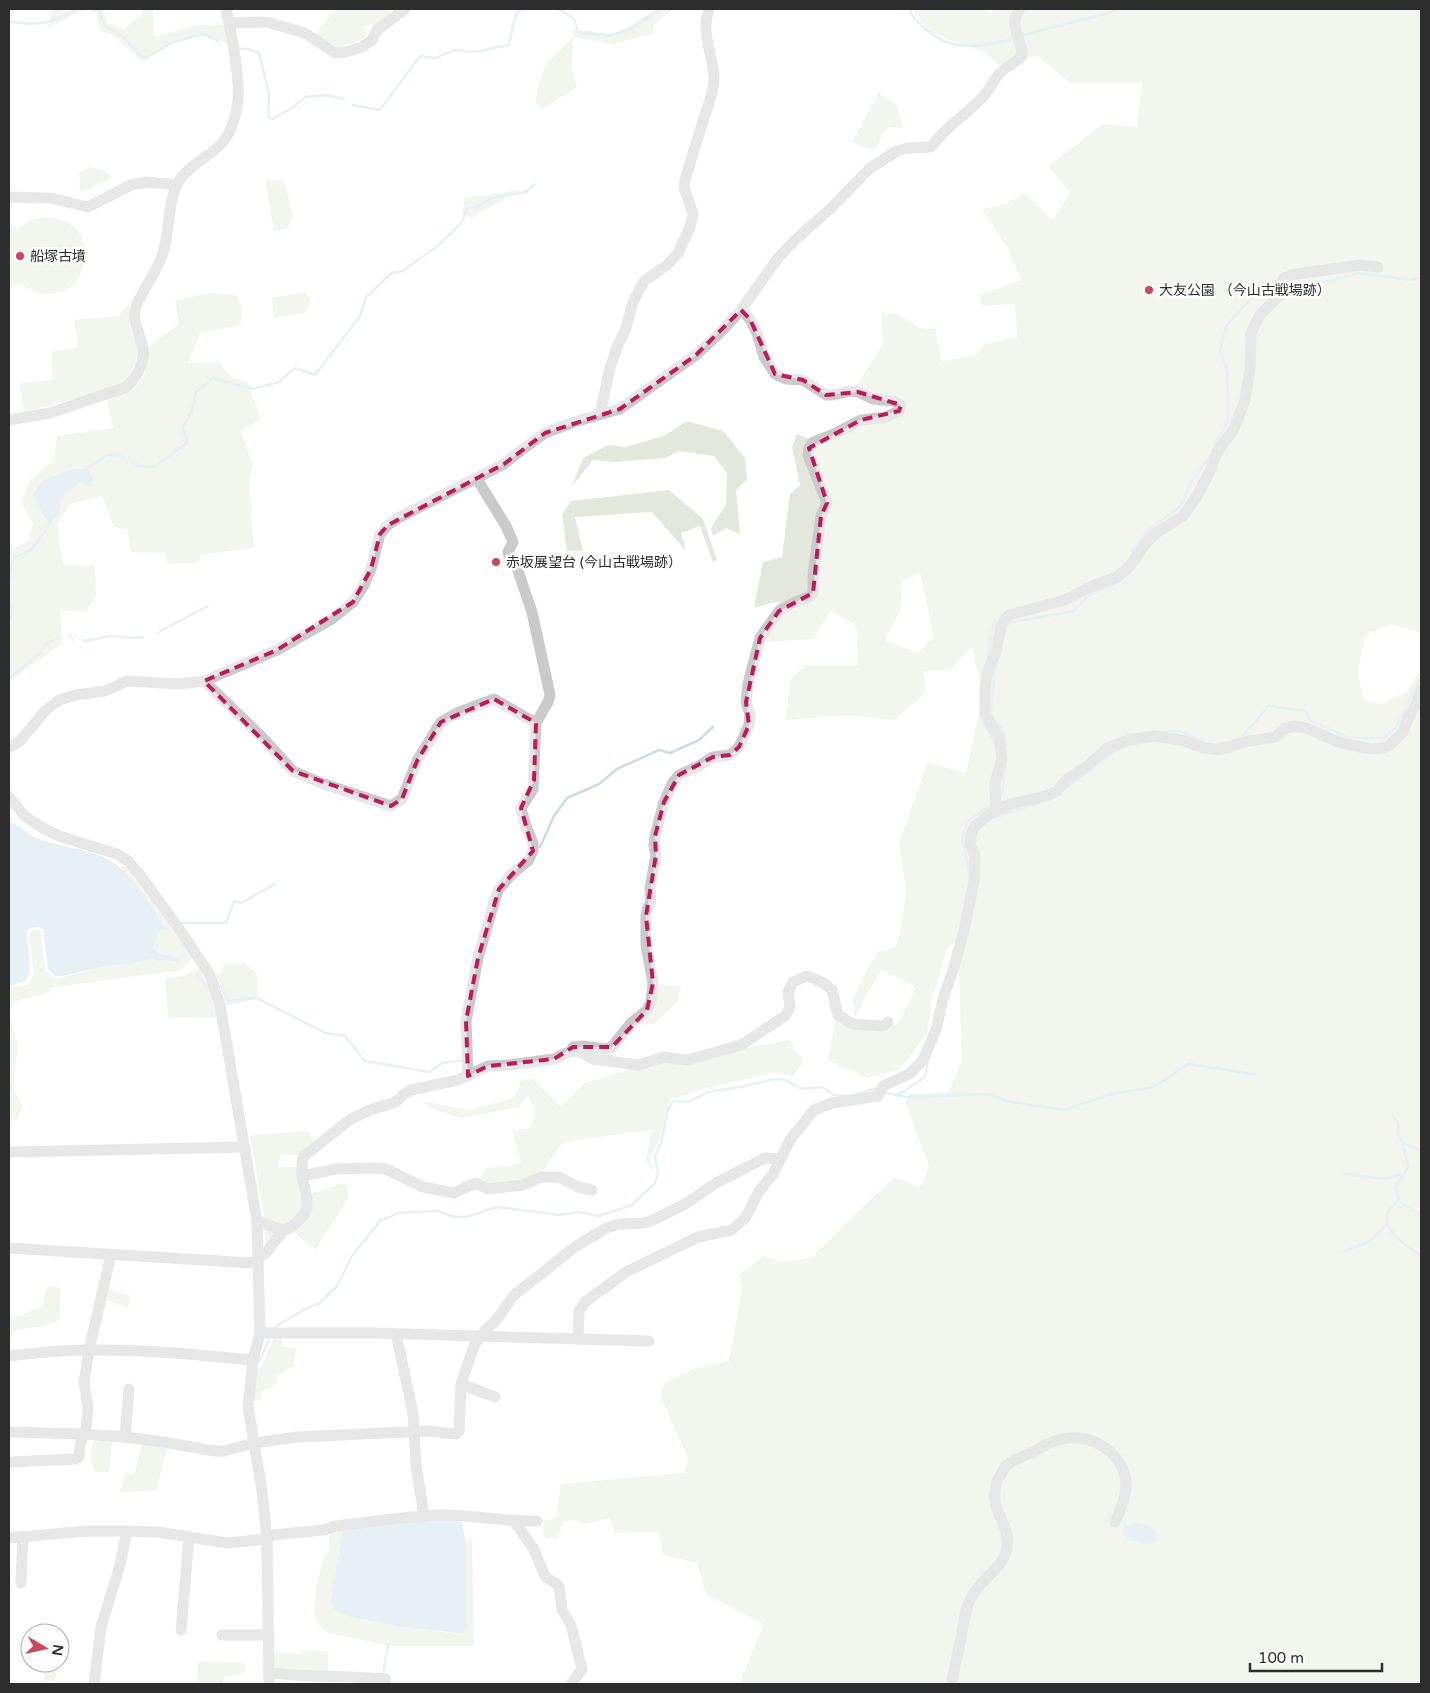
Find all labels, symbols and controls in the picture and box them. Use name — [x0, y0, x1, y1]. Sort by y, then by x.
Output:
place label: 船塚古墳 — [30, 248, 86, 265]
marker: 船塚古墳 — [14, 250, 26, 262]
place label: 大友公園 （今山古戦場跡） — [1159, 282, 1331, 299]
marker: 大友公園 （今山古戦場跡） — [1143, 284, 1155, 296]
place label: 赤坂展望台 (今山古戦場跡） — [506, 554, 682, 571]
marker: 赤坂展望台 (今山古戦場跡） — [490, 556, 502, 568]
north arrow — [20, 1623, 70, 1673]
scale bar — [1250, 1640, 1382, 1672]
text: N — [48, 1643, 67, 1657]
text: 100 m — [1258, 1649, 1304, 1667]

